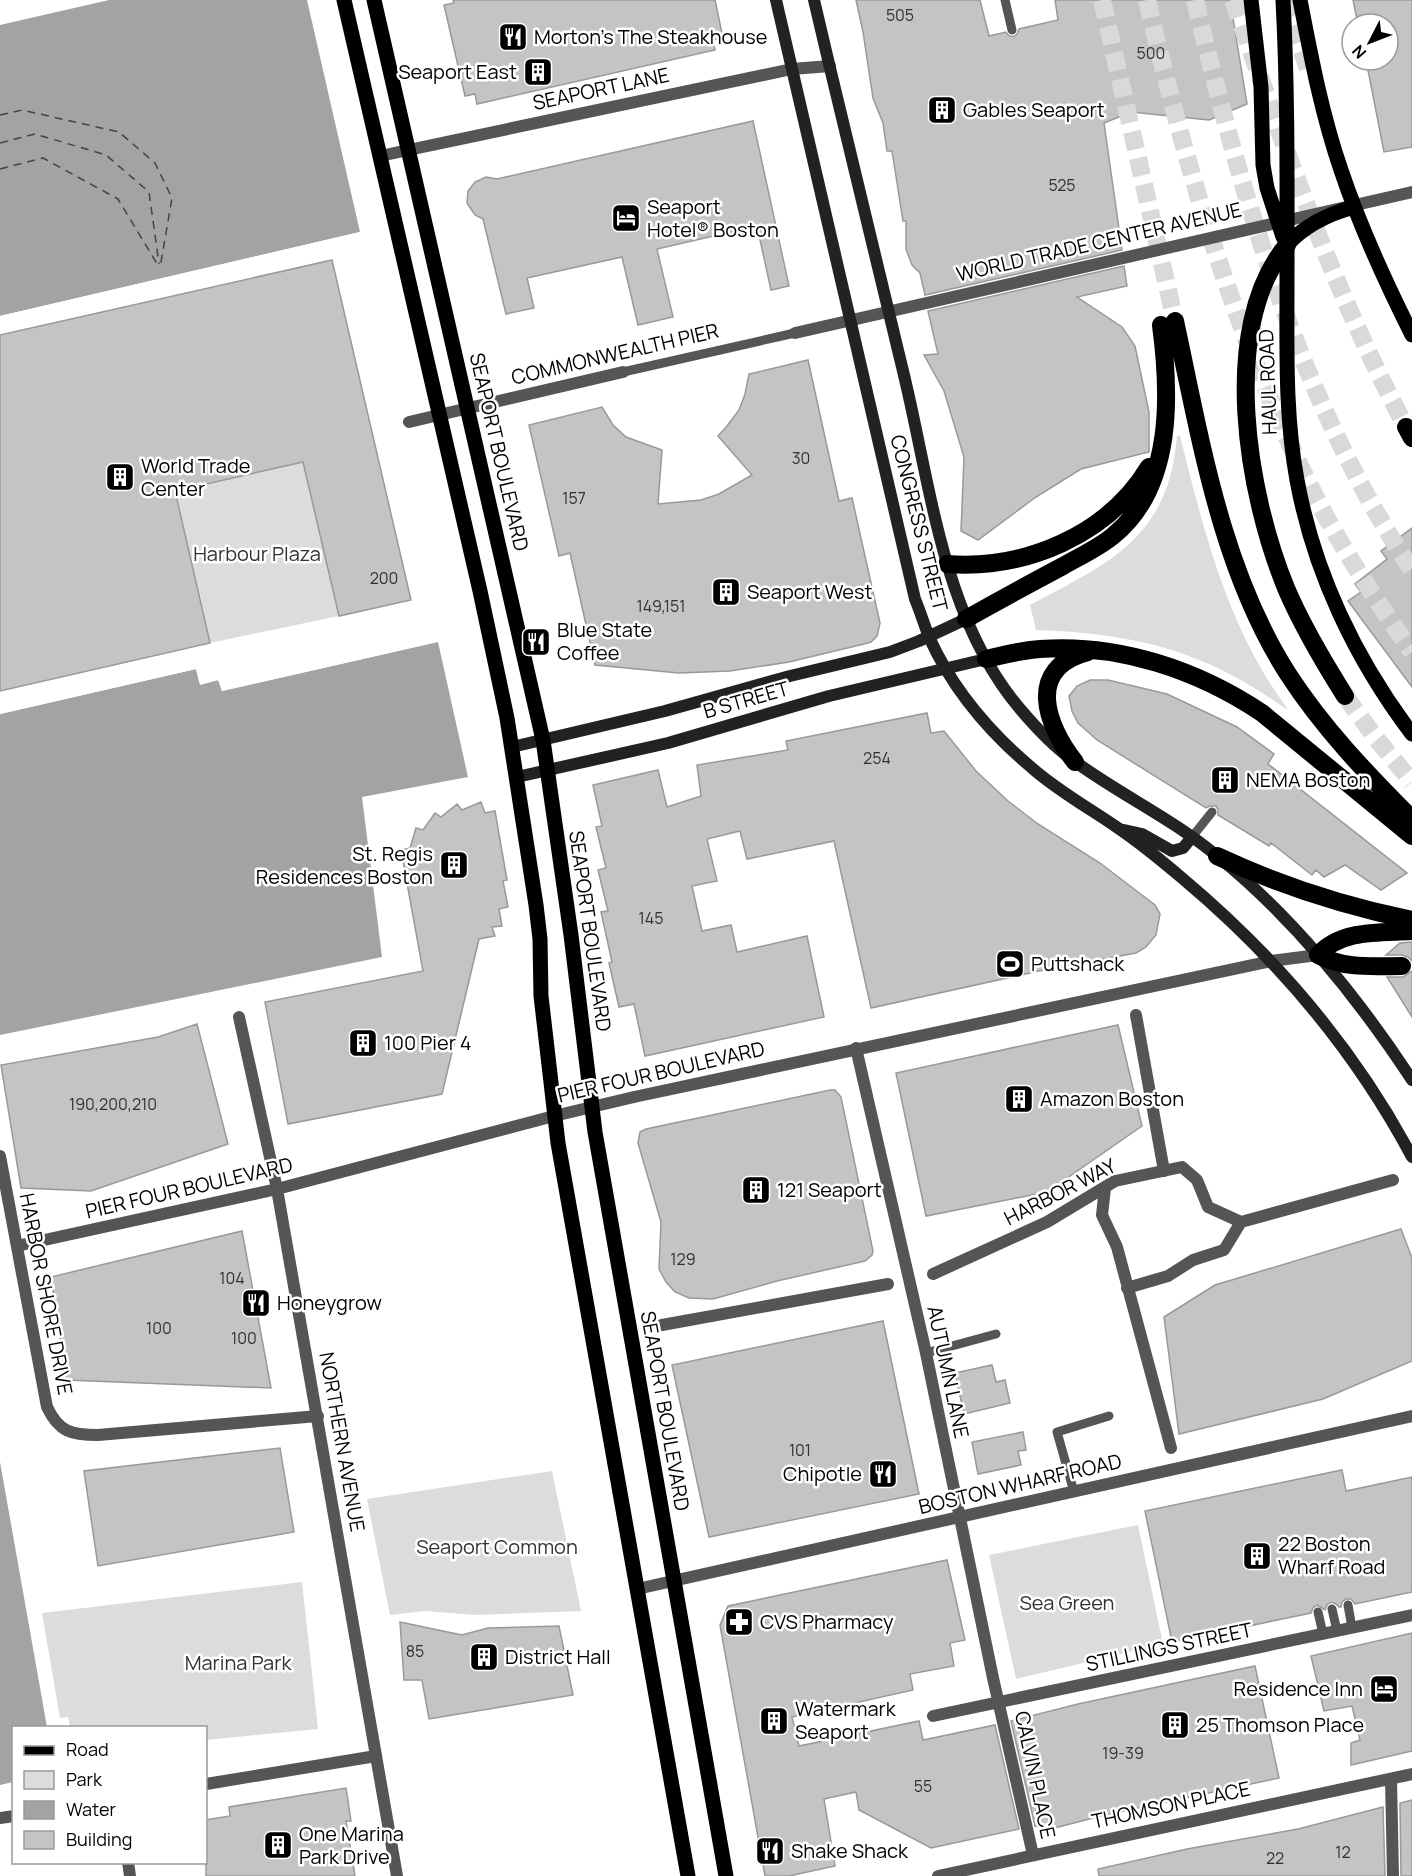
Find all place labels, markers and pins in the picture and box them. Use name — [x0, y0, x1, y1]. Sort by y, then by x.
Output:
restaurant icon: Morton's The Steakhouse — [497, 21, 529, 53]
place label: Morton's The Steakhouse — [534, 23, 767, 50]
building icon: Seaport East — [522, 56, 554, 88]
place label: Seaport East — [398, 58, 517, 85]
building icon: Gables Seaport — [926, 94, 958, 126]
place label: Gables Seaport — [963, 96, 1105, 123]
place label: Seaport Hotel® Boston — [647, 193, 779, 243]
hotel icon: Seaport Hotel® Boston — [610, 202, 642, 234]
place label: World Trade Center — [141, 452, 250, 502]
building icon: World Trade Center — [104, 461, 136, 493]
building icon: Seaport West — [710, 576, 742, 608]
place label: Seaport West — [747, 578, 873, 605]
place label: Blue State Coffee — [557, 616, 652, 666]
restaurant icon: Blue State Coffee — [520, 626, 552, 658]
building icon: NEMA Boston — [1209, 764, 1241, 796]
place label: NEMA Boston — [1246, 766, 1370, 793]
place label: St. Regis Residences Boston — [256, 840, 433, 890]
building icon: St. Regis Residences Boston — [438, 849, 470, 881]
sports icon: Puttshack — [994, 948, 1026, 980]
place label: Puttshack — [1031, 950, 1125, 977]
building icon: 100 Pier 4 — [347, 1027, 379, 1059]
place label: 100 Pier 4 — [384, 1029, 472, 1056]
building icon: Amazon Boston — [1003, 1083, 1035, 1115]
place label: Amazon Boston — [1040, 1085, 1184, 1112]
building icon: 121 Seaport — [740, 1174, 772, 1206]
place label: 121 Seaport — [777, 1176, 882, 1203]
restaurant icon: Honeygrow — [240, 1287, 272, 1319]
place label: Honeygrow — [277, 1289, 382, 1316]
restaurant icon: Chipotle — [867, 1458, 899, 1490]
place label: Chipotle — [783, 1460, 862, 1487]
place label: 22 Boston Wharf Road — [1278, 1530, 1385, 1580]
building icon: 22 Boston Wharf Road — [1241, 1540, 1273, 1572]
pharmacy icon: CVS Pharmacy — [723, 1606, 755, 1638]
place label: CVS Pharmacy — [760, 1608, 894, 1635]
building icon: District Hall — [468, 1641, 500, 1673]
place label: District Hall — [505, 1643, 611, 1670]
hotel icon: Residence Inn — [1368, 1673, 1400, 1705]
place label: Residence Inn — [1234, 1675, 1363, 1702]
place label: Watermark Seaport — [795, 1695, 897, 1745]
building icon: Watermark Seaport — [758, 1705, 790, 1737]
building icon: 25 Thomson Place — [1159, 1709, 1191, 1741]
place label: 25 Thomson Place — [1196, 1711, 1364, 1738]
place label: One Marina Park Drive — [299, 1820, 404, 1870]
building icon: One Marina Park Drive — [262, 1829, 294, 1861]
restaurant icon: Shake Shack — [754, 1835, 786, 1867]
place label: Shake Shack — [791, 1837, 909, 1864]

